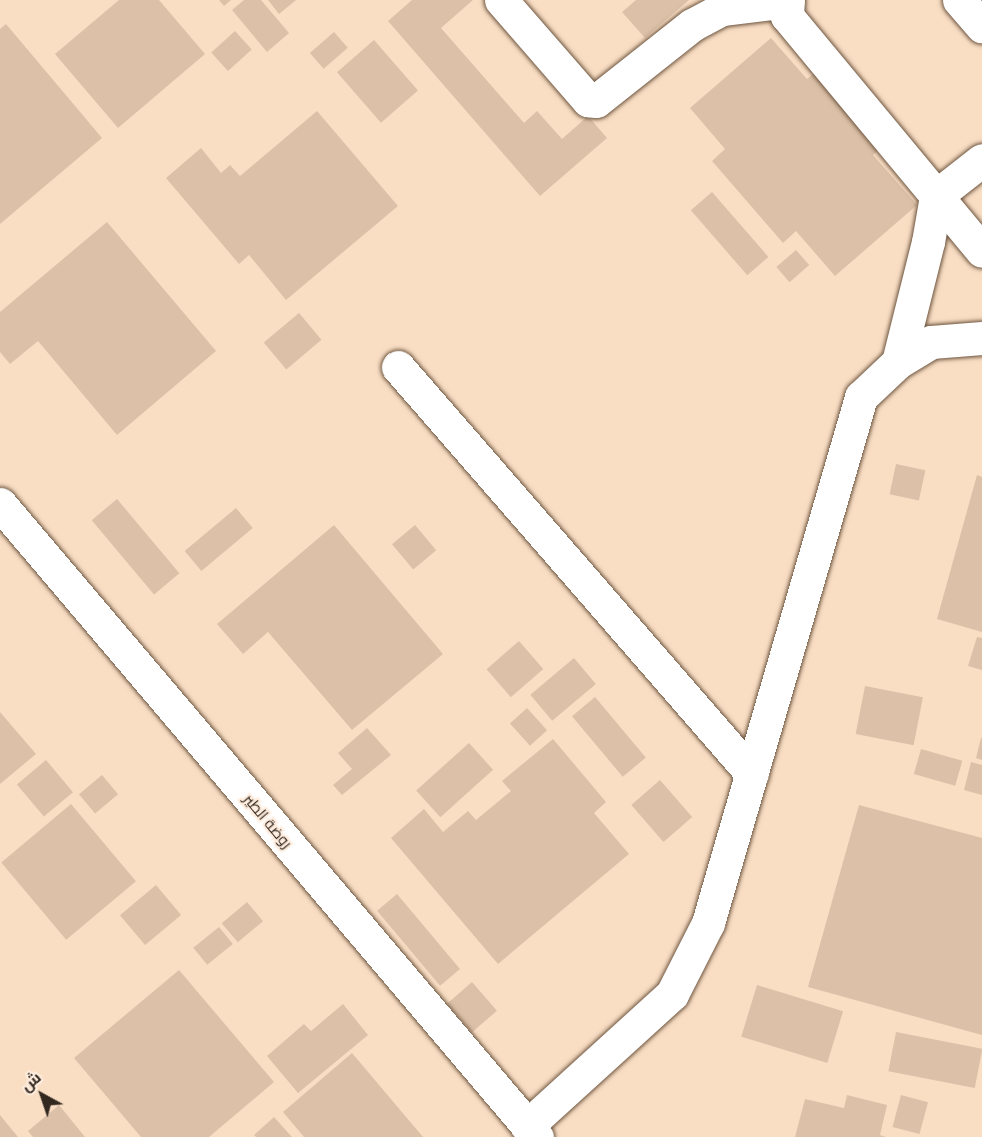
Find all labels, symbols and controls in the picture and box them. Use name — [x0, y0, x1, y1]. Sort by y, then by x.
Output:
street label: روضة الطير — [240, 790, 296, 852]
north arrow — [12, 1065, 72, 1125]
text: ش — [16, 1067, 45, 1095]

